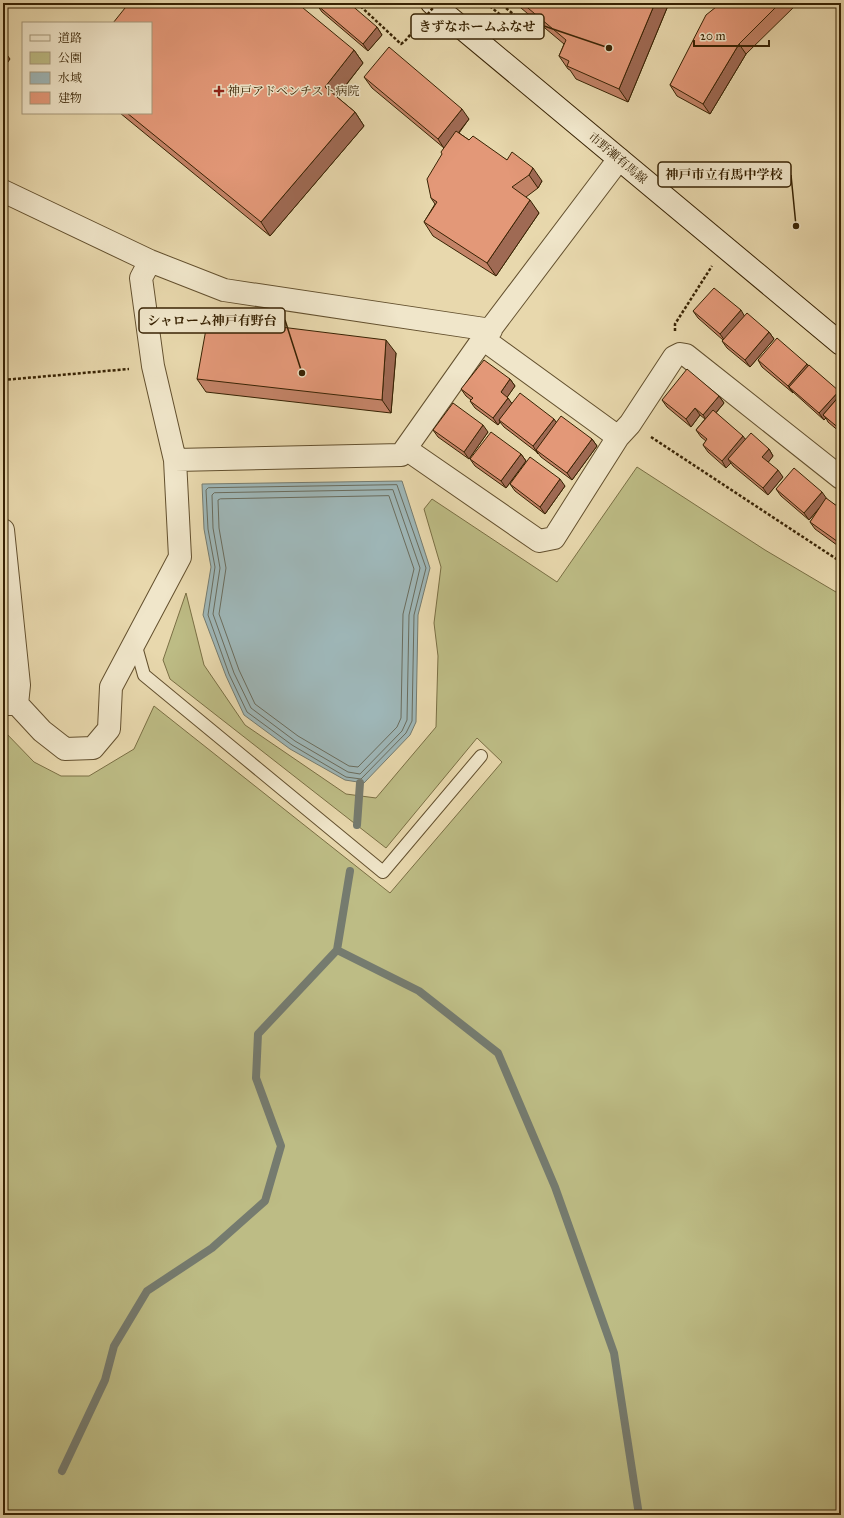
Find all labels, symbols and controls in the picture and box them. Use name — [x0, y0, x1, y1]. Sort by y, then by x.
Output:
callout: きずなホームふなせ — [411, 14, 544, 39]
text: きずなホームふなせ — [418, 19, 536, 35]
legend — [22, 22, 152, 114]
scale bar — [694, 22, 769, 48]
text: 20 m — [700, 29, 726, 43]
text: 道路 — [58, 31, 82, 45]
text: 公園 — [58, 51, 82, 65]
text: 水域 — [58, 71, 82, 85]
place label: 神戸アドベンチスト病院 — [228, 84, 360, 98]
marker: 神戸アドベンチスト病院 — [213, 85, 225, 97]
text: 建物 — [58, 91, 82, 105]
street label: 市野瀬有馬線 — [586, 129, 650, 187]
callout: 神戸市立有馬中学校 — [658, 162, 791, 187]
text: 神戸市立有馬中学校 — [665, 167, 783, 183]
callout: シャローム神戸有野台 — [139, 308, 285, 333]
text: シャローム神戸有野台 — [147, 313, 277, 329]

